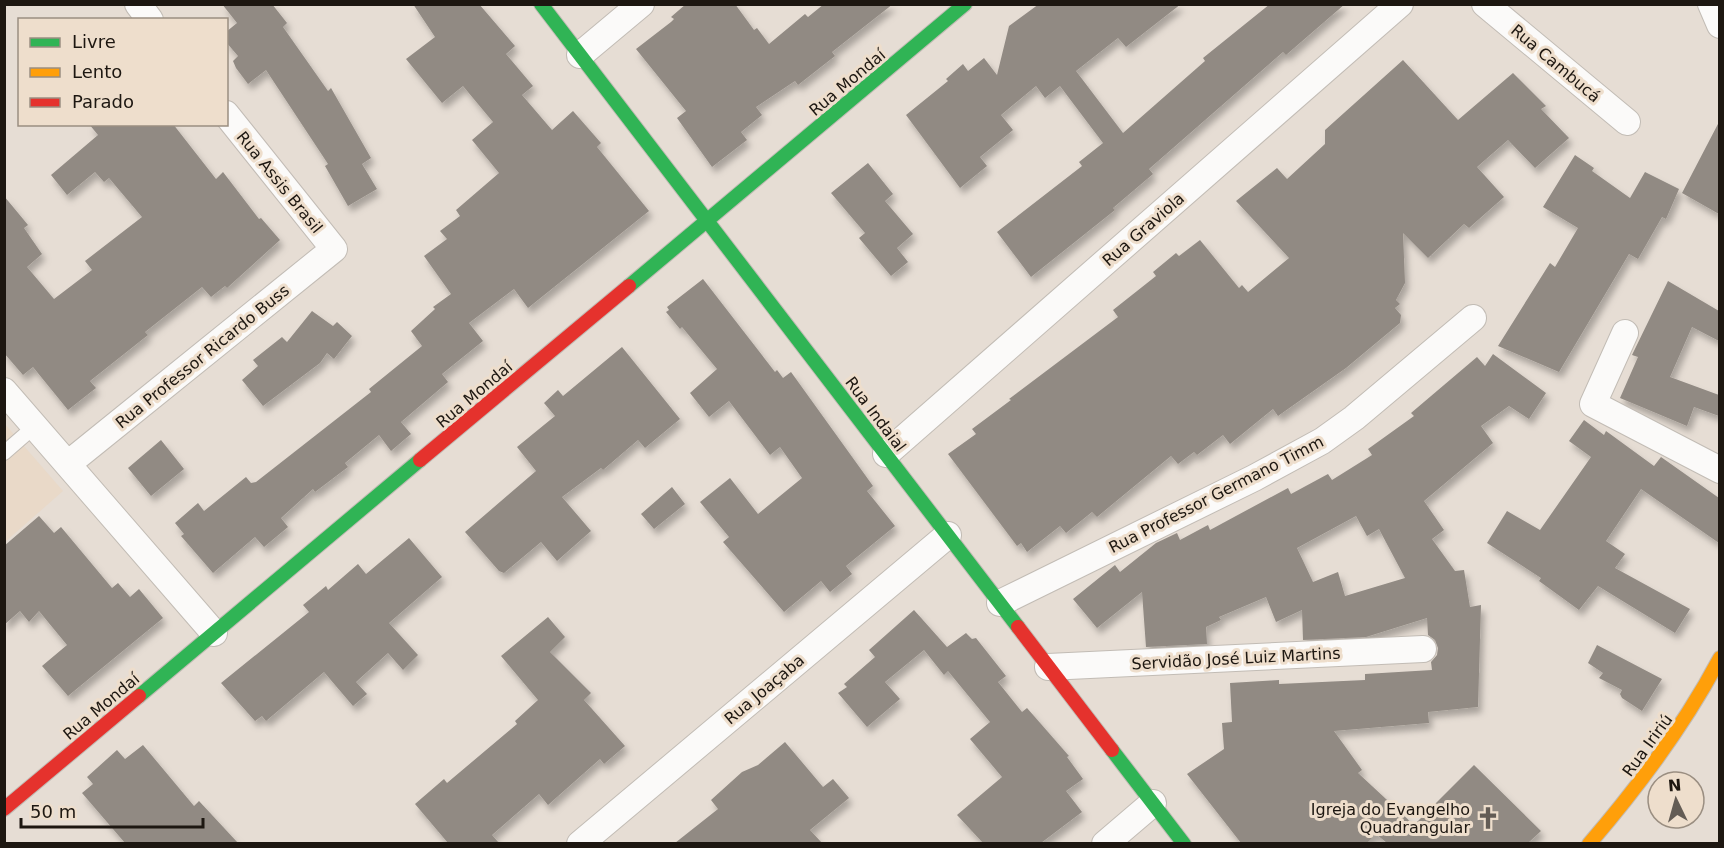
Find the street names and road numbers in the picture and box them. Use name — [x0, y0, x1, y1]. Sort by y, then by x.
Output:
street label: Rua Cambucá — [1507, 20, 1604, 106]
street label: Rua Mondaí — [805, 45, 890, 120]
street label: Rua Assis Brasil — [233, 128, 326, 237]
street label: Rua Graviola — [1099, 189, 1188, 270]
street label: Rua Professor Ricardo Buss — [112, 281, 293, 432]
street label: Rua Mondaí — [432, 357, 517, 432]
street label: Rua Indaial — [841, 373, 910, 456]
street label: Rua Professor Germano Timm — [1106, 432, 1327, 557]
street label: Servidão José Luiz Martins — [1131, 644, 1341, 673]
street label: Rua Joaçaba — [721, 651, 808, 728]
street label: Rua Mondaí — [59, 669, 144, 744]
street label: Rua Iririú — [1618, 710, 1676, 780]

